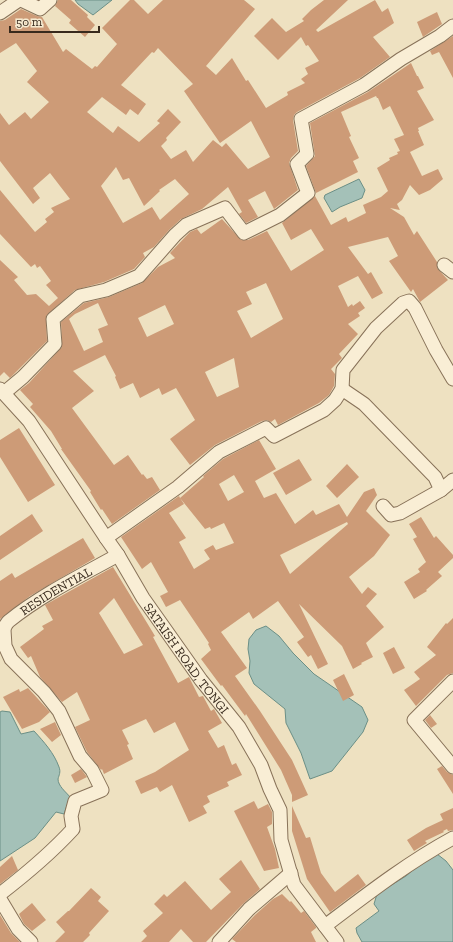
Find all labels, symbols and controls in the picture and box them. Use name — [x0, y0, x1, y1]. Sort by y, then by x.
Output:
scale bar — [10, 8, 99, 34]
text: 50 m — [16, 15, 43, 29]
street label: RESIDENTIAL — [17, 563, 94, 618]
street label: SATAISH ROAD, TONGI — [141, 600, 232, 716]

